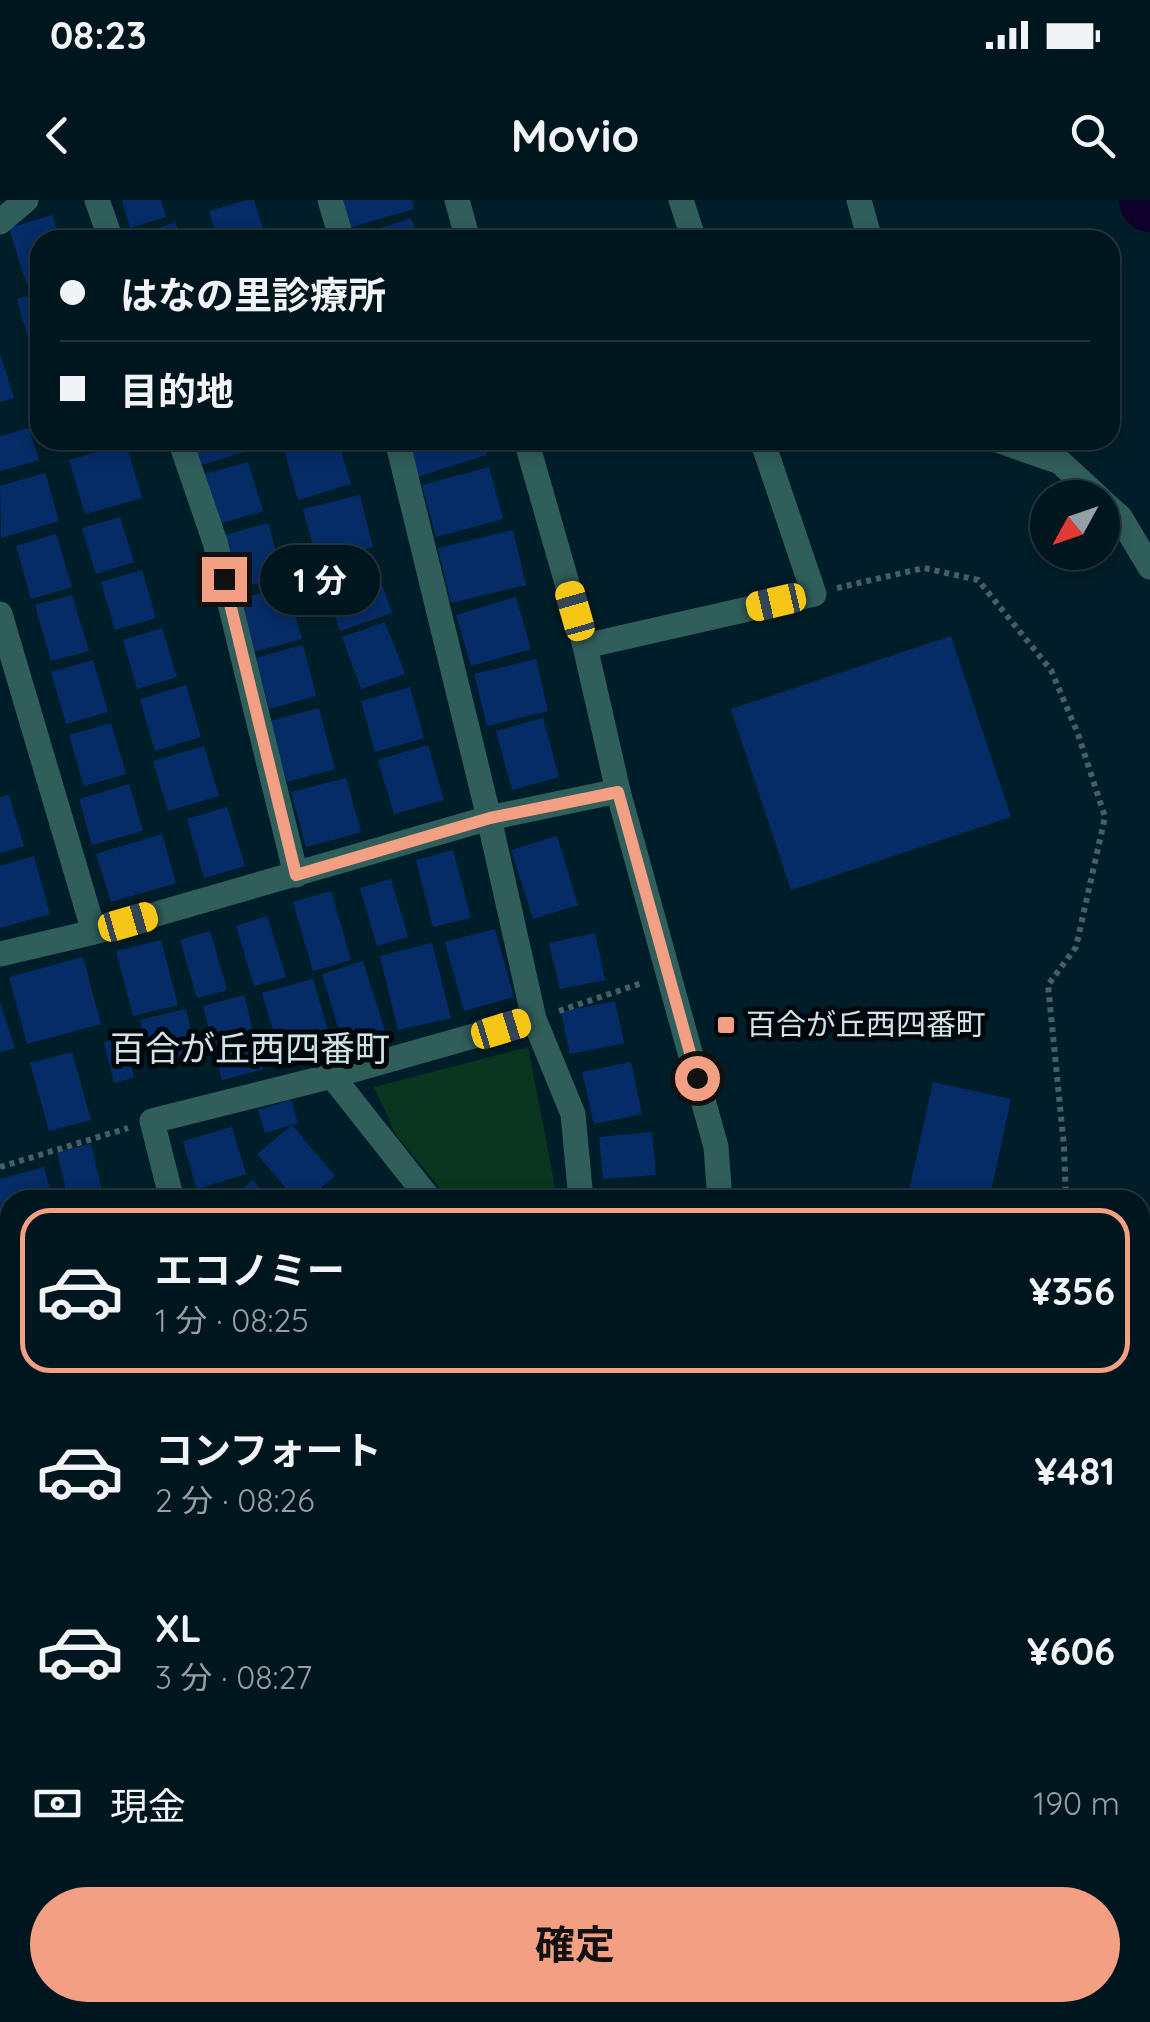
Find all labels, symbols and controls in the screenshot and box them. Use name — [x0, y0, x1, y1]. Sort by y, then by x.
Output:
text: 08:23 — [50, 11, 147, 59]
text: Movio — [511, 107, 639, 163]
icon: back — [30, 108, 85, 163]
icon: search — [1065, 108, 1120, 163]
text: はなの里診療所 — [120, 271, 386, 319]
text: 目的地 — [120, 367, 234, 415]
north arrow — [1030, 480, 1120, 570]
map controls — [1030, 480, 1120, 570]
callout: 1 分 — [259, 544, 379, 614]
route end — [202, 557, 247, 602]
text: 1 分 — [293, 560, 347, 600]
car — [552, 578, 598, 644]
car — [743, 581, 809, 623]
car — [95, 899, 161, 945]
place label: 百合が丘西四番町 — [746, 1005, 986, 1043]
car — [468, 1006, 534, 1052]
marker: 百合が丘西四番町 — [715, 1014, 737, 1036]
district label: 百合が丘西四番町 — [110, 1026, 390, 1070]
route start — [675, 1056, 720, 1101]
icon: car — [35, 1246, 125, 1336]
text: エコノミー — [155, 1246, 345, 1294]
text: ¥356 — [1029, 1267, 1115, 1315]
text: 1 分 · 08:25 — [155, 1300, 309, 1340]
icon: car — [35, 1426, 125, 1516]
text: コンフォート — [155, 1426, 382, 1474]
text: ¥481 — [1034, 1447, 1115, 1495]
text: 2 分 · 08:26 — [155, 1480, 314, 1520]
text: XL — [155, 1604, 201, 1652]
icon: car — [35, 1606, 125, 1696]
text: ¥606 — [1027, 1627, 1115, 1675]
text: 3 分 · 08:27 — [155, 1657, 312, 1697]
icon: cash — [30, 1776, 85, 1831]
text: 現金 — [110, 1782, 186, 1830]
text: 190 m — [1033, 1783, 1120, 1823]
button: 確定 — [30, 1887, 1120, 2002]

